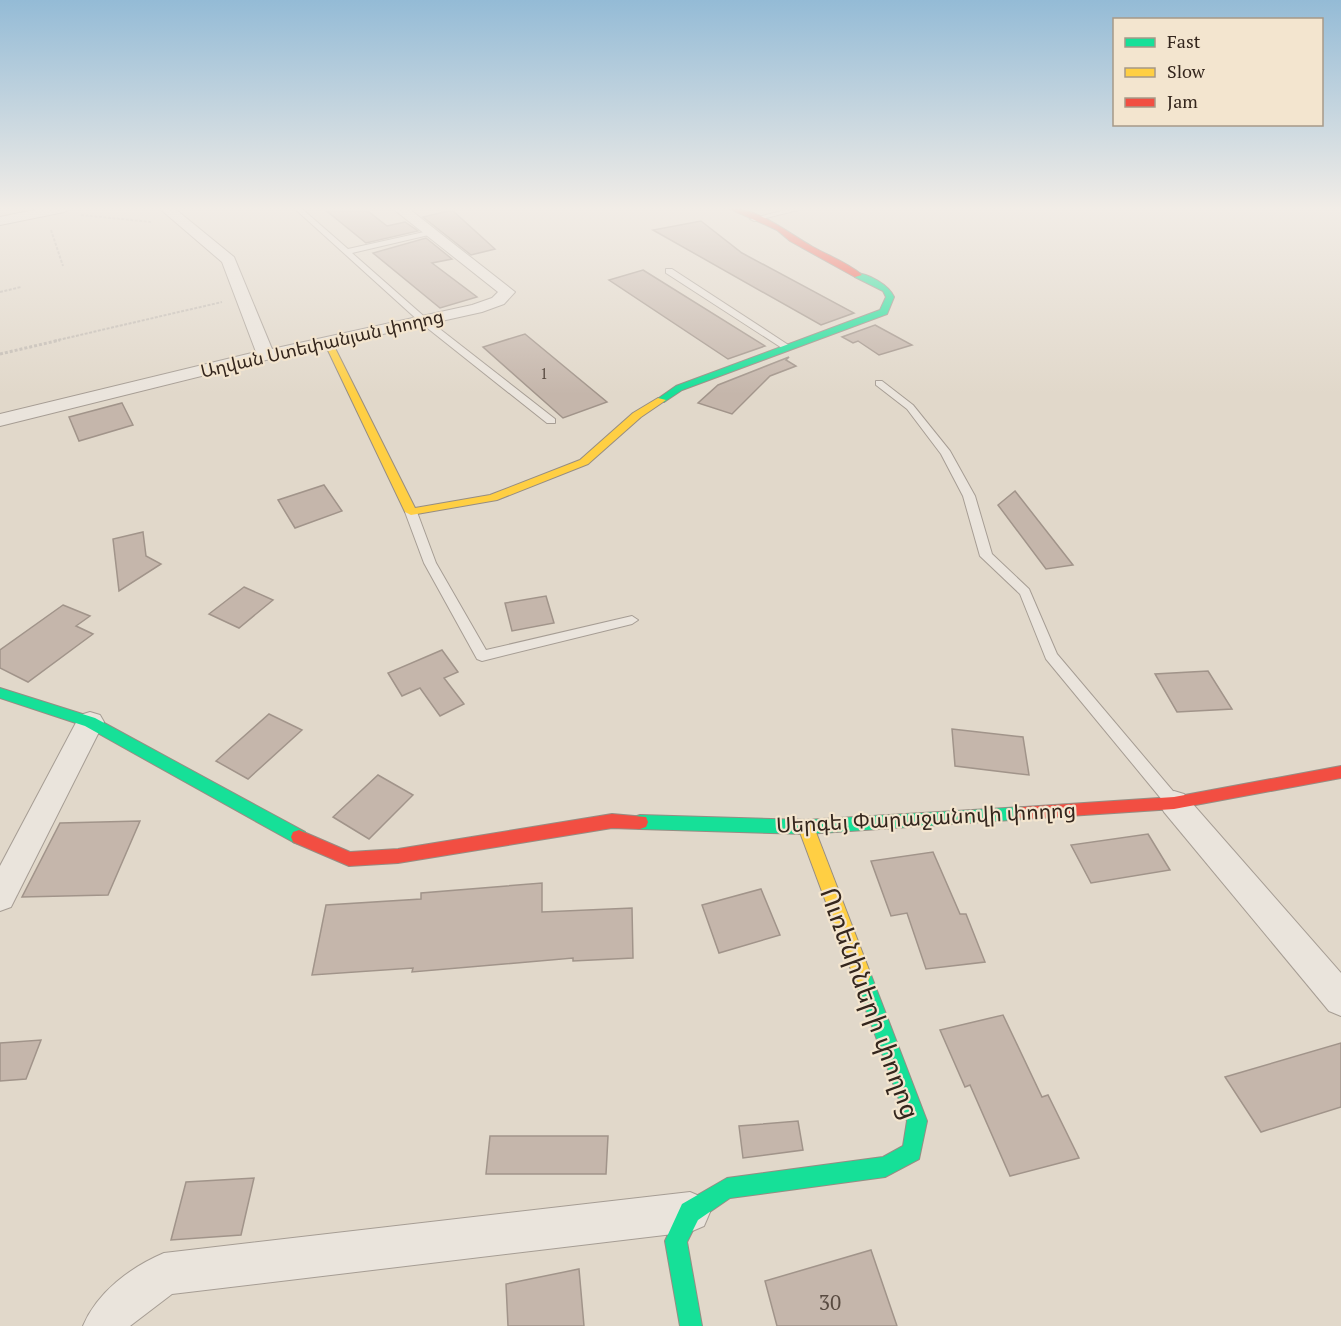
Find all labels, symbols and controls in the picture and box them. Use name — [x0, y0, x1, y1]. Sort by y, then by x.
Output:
legend — [1113, 18, 1323, 126]
text: Fast — [1167, 29, 1201, 53]
text: Slow — [1167, 59, 1206, 83]
text: Jam — [1167, 89, 1198, 113]
street label: Աղվան Ստեփանյան փողոց — [198, 303, 446, 383]
house number: 1 — [540, 363, 548, 383]
street label: Սերգեյ Փարաջանովի փողոց — [775, 795, 1077, 839]
street label: Ուռենիների փողոց — [813, 882, 929, 1123]
house number: 30 — [819, 1288, 841, 1316]

